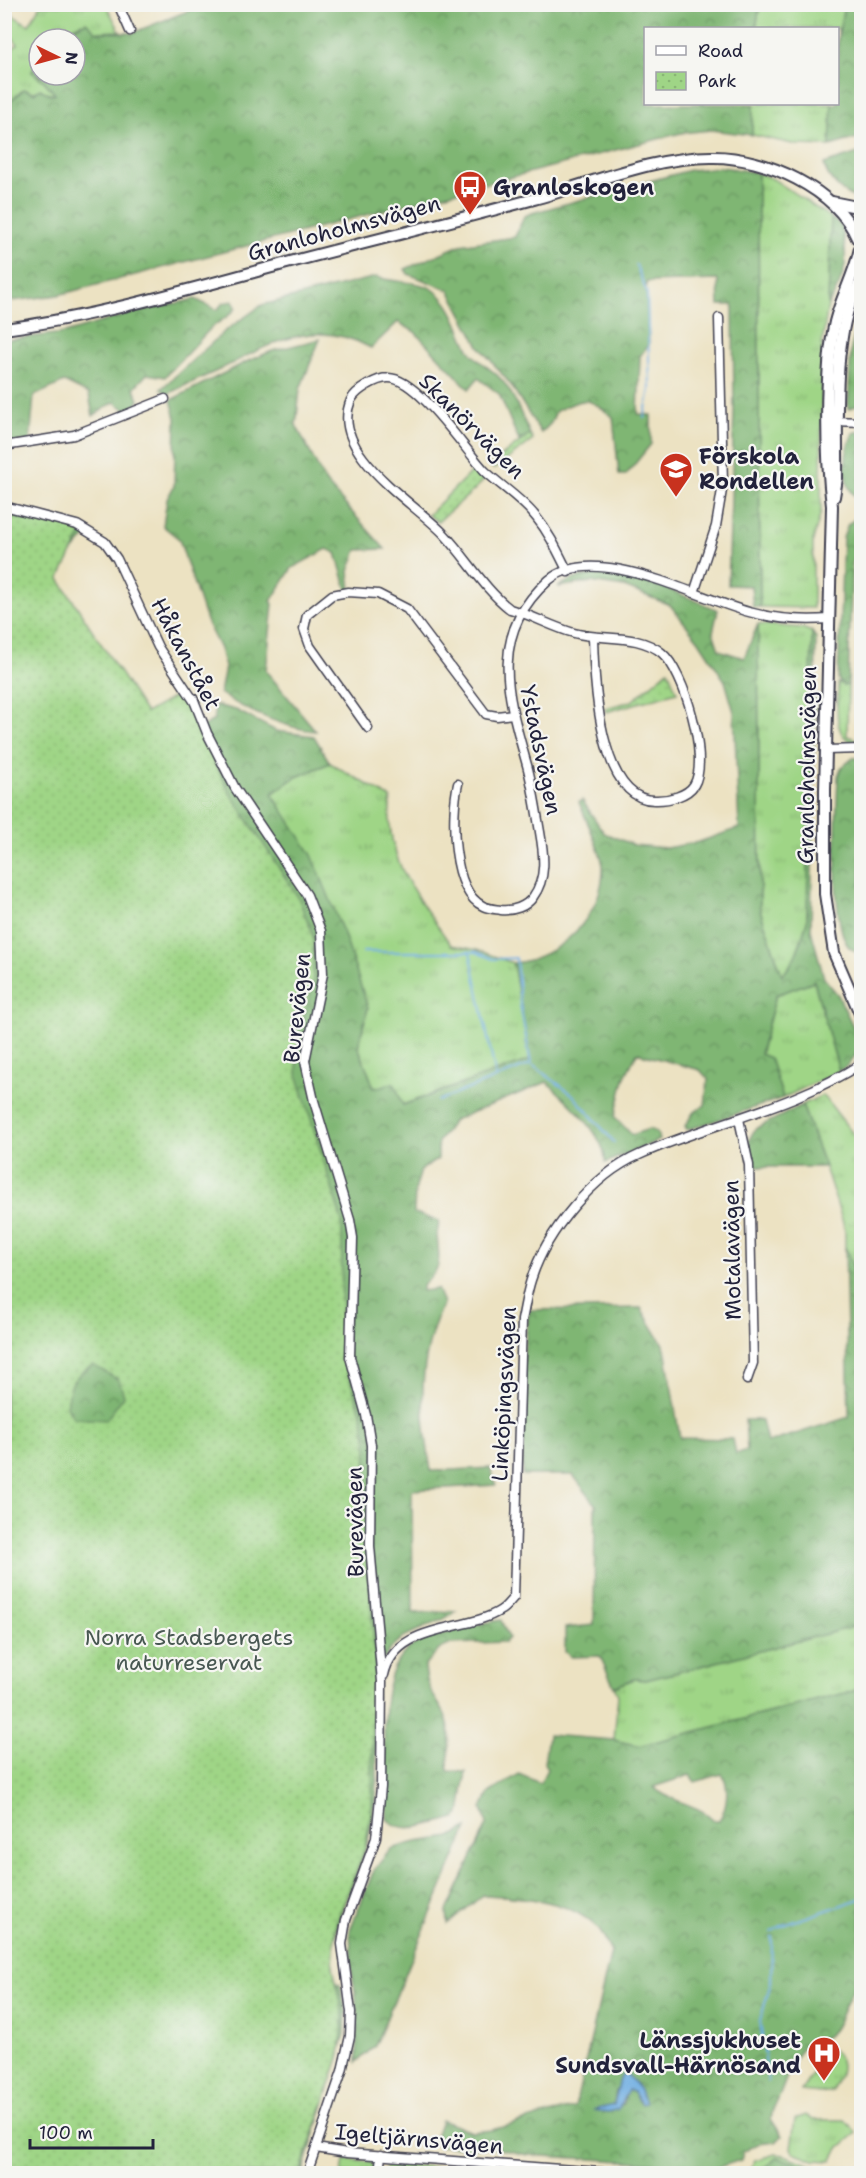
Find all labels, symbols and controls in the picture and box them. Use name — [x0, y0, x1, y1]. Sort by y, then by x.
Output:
north arrow — [27, 27, 87, 87]
legend — [644, 27, 839, 105]
text: Road — [698, 39, 743, 63]
text: N — [60, 51, 82, 65]
text: Park — [698, 69, 737, 93]
bus stop icon: Granloskogen — [452, 169, 488, 216]
place label: Granloskogen — [493, 173, 654, 202]
street label: Granloholmsvägen — [244, 188, 444, 268]
street label: Skanörvägen — [413, 367, 531, 485]
place label: Förskola Rondellen — [699, 442, 814, 496]
school or university icon: Förskola Rondellen — [658, 451, 694, 498]
street label: Håkanstået — [144, 593, 228, 715]
street label: Granloholmsvägen — [791, 666, 823, 864]
street label: Ystadsvägen — [513, 682, 569, 818]
street label: Burevägen — [277, 952, 317, 1064]
street label: Motalavägen — [716, 1180, 748, 1320]
street label: Linköpingsvägen — [485, 1306, 523, 1482]
street label: Burevägen — [340, 1467, 370, 1577]
park label: Norra Stadsbergets naturreservat — [85, 1623, 293, 1677]
place label: Länssjukhuset Sundsvall-Härnösand — [555, 2026, 801, 2080]
hospital icon: Länssjukhuset Sundsvall-Härnösand — [806, 2035, 842, 2082]
scale bar — [30, 2112, 153, 2150]
street label: Igeltjärnsvägen — [334, 2117, 504, 2161]
text: 100 m — [39, 2121, 93, 2145]

